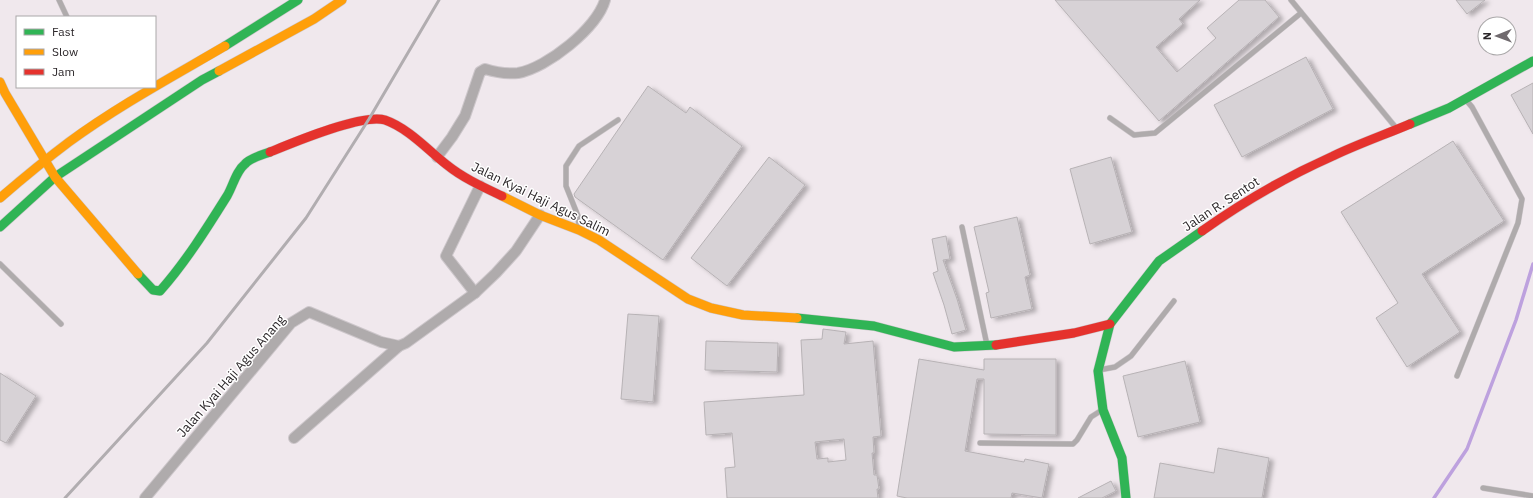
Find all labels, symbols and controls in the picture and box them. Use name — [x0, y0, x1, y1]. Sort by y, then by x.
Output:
legend — [16, 16, 156, 88]
north arrow — [1477, 16, 1517, 56]
text: Fast — [52, 24, 75, 39]
text: N — [1480, 32, 1494, 40]
text: Slow — [52, 44, 78, 59]
text: Jam — [52, 64, 75, 79]
street label: Jalan Kyai Haji Agus Salim — [469, 158, 613, 240]
street label: Jalan R. Sentot — [1180, 173, 1262, 235]
street label: Jalan Kyai Haji Agus Anang — [173, 311, 289, 441]

